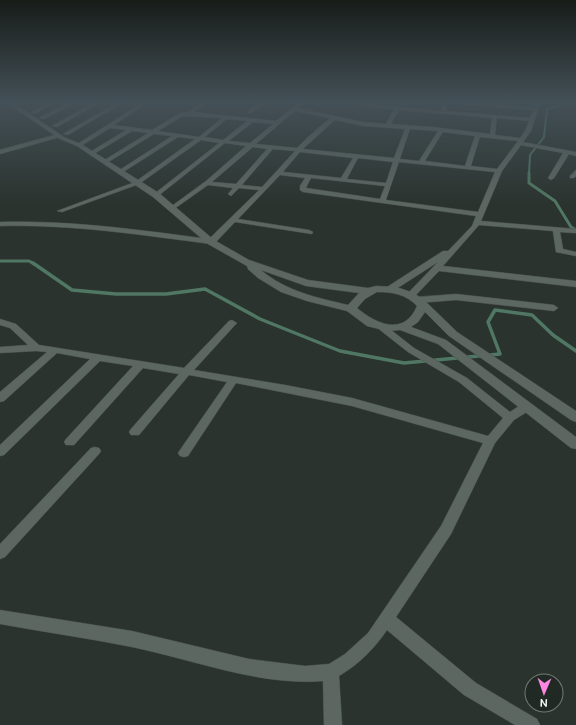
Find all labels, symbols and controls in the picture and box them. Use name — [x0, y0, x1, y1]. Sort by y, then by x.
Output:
north arrow — [524, 673, 564, 713]
text: N — [539, 697, 548, 709]

